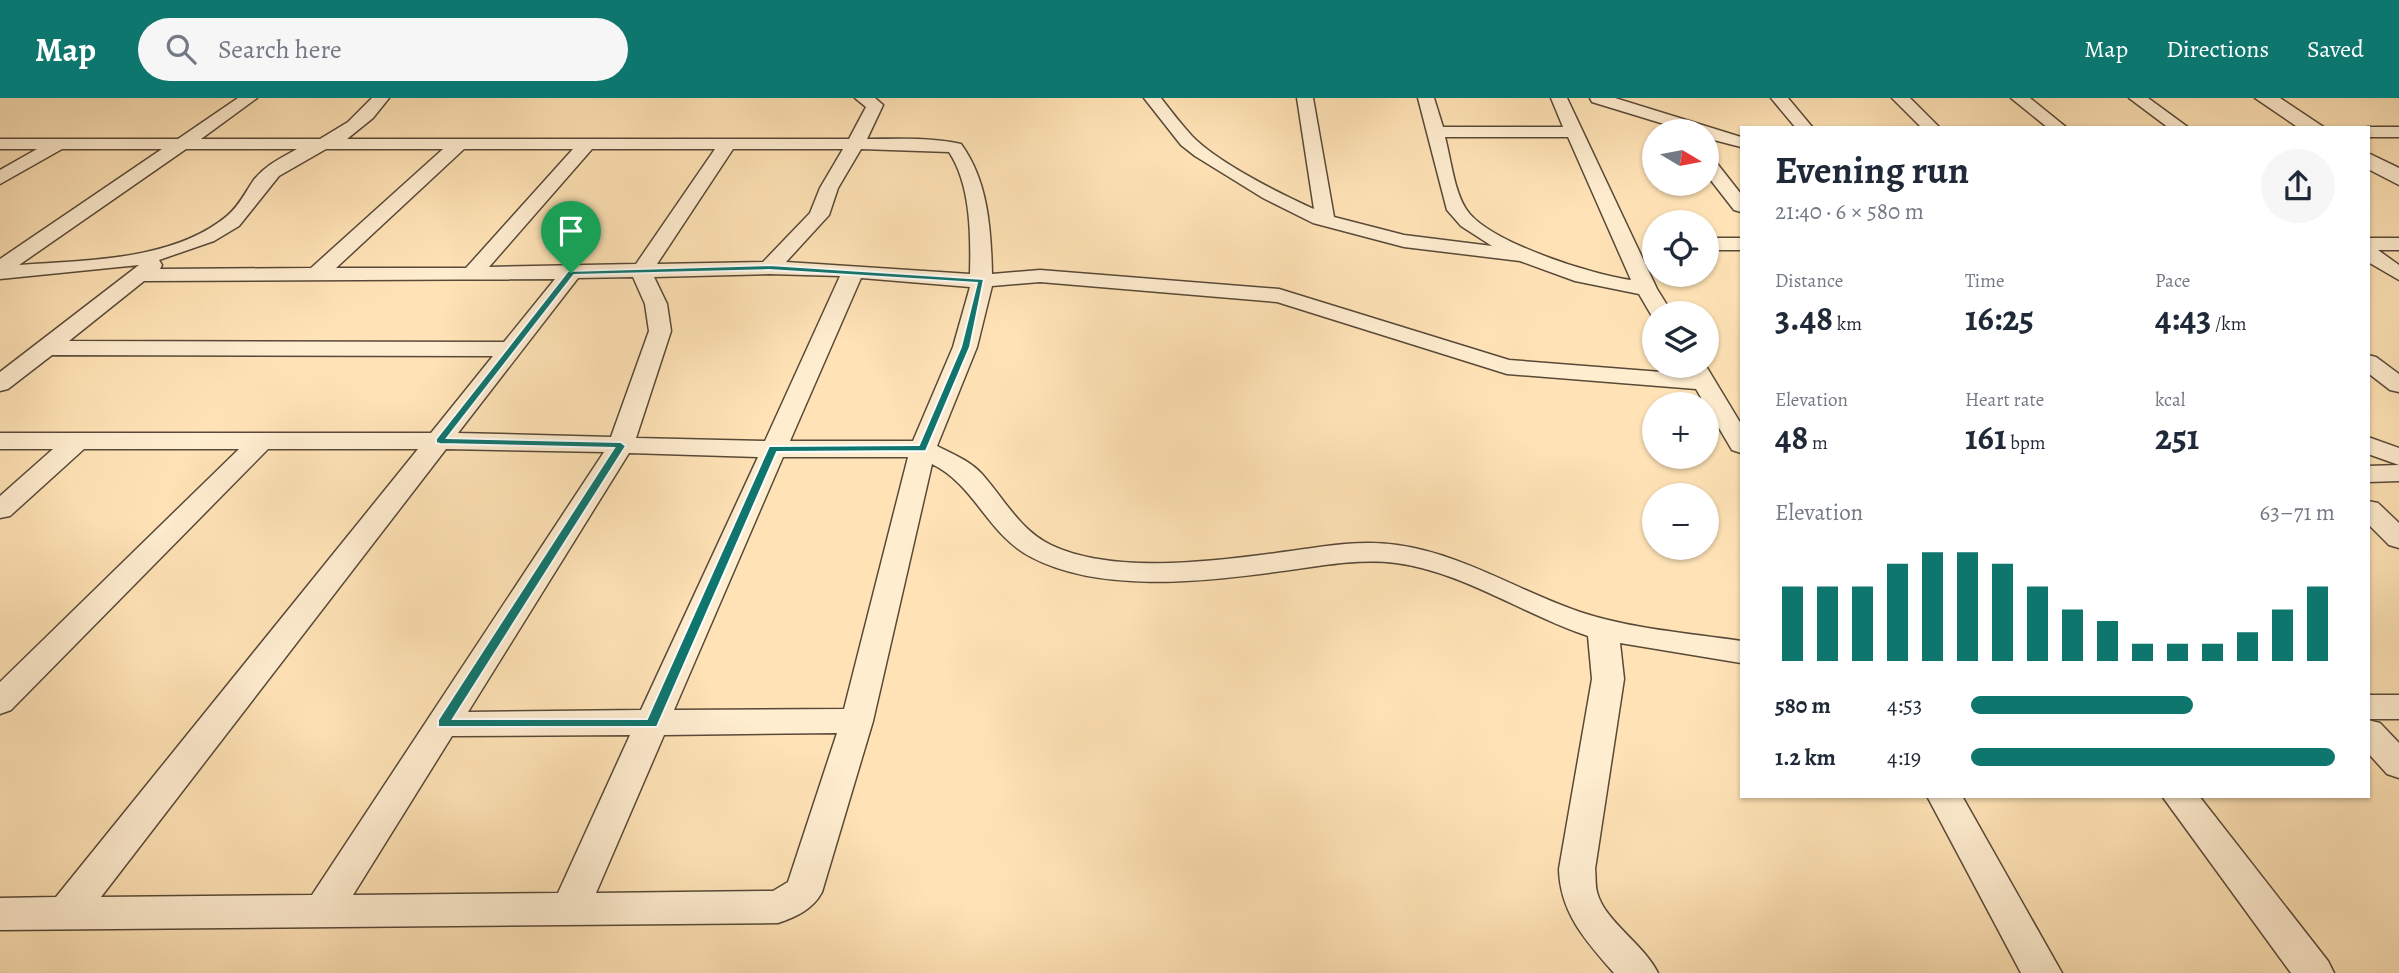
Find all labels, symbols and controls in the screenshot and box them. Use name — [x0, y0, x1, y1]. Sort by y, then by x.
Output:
search box — [138, 18, 628, 81]
text: Map — [35, 27, 96, 72]
icon: search — [162, 30, 200, 68]
text: Search here — [218, 32, 342, 67]
text: Map — [2084, 33, 2128, 65]
text: Directions — [2166, 33, 2269, 65]
text: Saved — [2307, 33, 2364, 65]
north arrow — [1642, 119, 1718, 196]
map controls — [1642, 119, 1719, 560]
text: Evening run — [1775, 144, 1969, 196]
button: share — [2261, 149, 2335, 223]
text: 21:40 · 6 × 580 m — [1775, 196, 1924, 227]
pin — [541, 201, 601, 273]
button: locate — [1642, 210, 1719, 287]
icon: arrive — [552, 212, 590, 250]
text: Distance — [1775, 268, 1843, 294]
text: Time — [1965, 268, 2004, 294]
text: Pace — [2155, 268, 2190, 294]
text: 3.48 — [1775, 294, 1833, 342]
text: 16:25 — [1965, 294, 2034, 342]
text: 4:43 — [2155, 294, 2211, 342]
button: layers — [1642, 301, 1719, 378]
text: km — [1833, 311, 1862, 337]
text: /km — [2211, 311, 2247, 337]
text: Elevation — [1775, 387, 1848, 413]
text: Heart rate — [1965, 387, 2044, 413]
text: kcal — [2155, 387, 2185, 413]
button: + — [1642, 392, 1719, 469]
text: 48 — [1775, 413, 1808, 461]
text: 161 — [1965, 413, 2006, 461]
text: 251 — [2155, 413, 2199, 461]
text: m — [1808, 430, 1828, 456]
text: bpm — [2006, 430, 2046, 456]
button: − — [1642, 483, 1719, 560]
text: Elevation — [1775, 497, 1863, 528]
text: 63–71 m — [2260, 497, 2335, 528]
text: 580 m — [1775, 690, 1831, 721]
text: 4:53 — [1887, 690, 1922, 721]
text: 1.2 km — [1775, 742, 1836, 773]
text: 4:19 — [1887, 742, 1921, 773]

